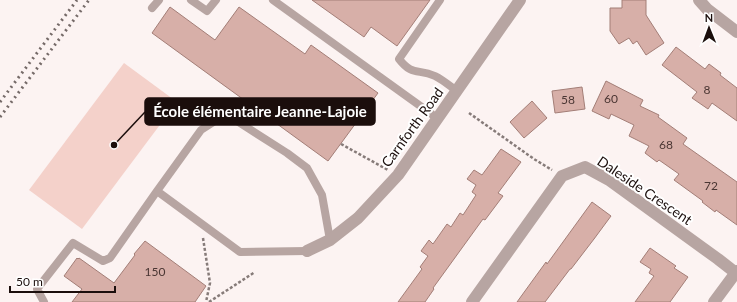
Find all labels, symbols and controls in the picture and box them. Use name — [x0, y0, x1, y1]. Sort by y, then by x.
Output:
north arrow — [689, 8, 729, 48]
text: N — [704, 11, 713, 24]
house number: 8 — [704, 82, 711, 97]
street label: Carnforth Road — [377, 84, 447, 170]
house number: 60 — [604, 91, 618, 106]
house number: 58 — [561, 92, 575, 107]
callout: École élémentaire Jeanne-Lajoie — [145, 98, 375, 125]
text: École élémentaire Jeanne-Lajoie — [153, 102, 367, 120]
house number: 68 — [659, 137, 673, 152]
street label: Daleside Crescent — [594, 152, 696, 228]
house number: 72 — [704, 178, 718, 193]
house number: 150 — [145, 264, 165, 279]
scale bar — [10, 268, 115, 294]
text: 50 m — [16, 274, 43, 289]

